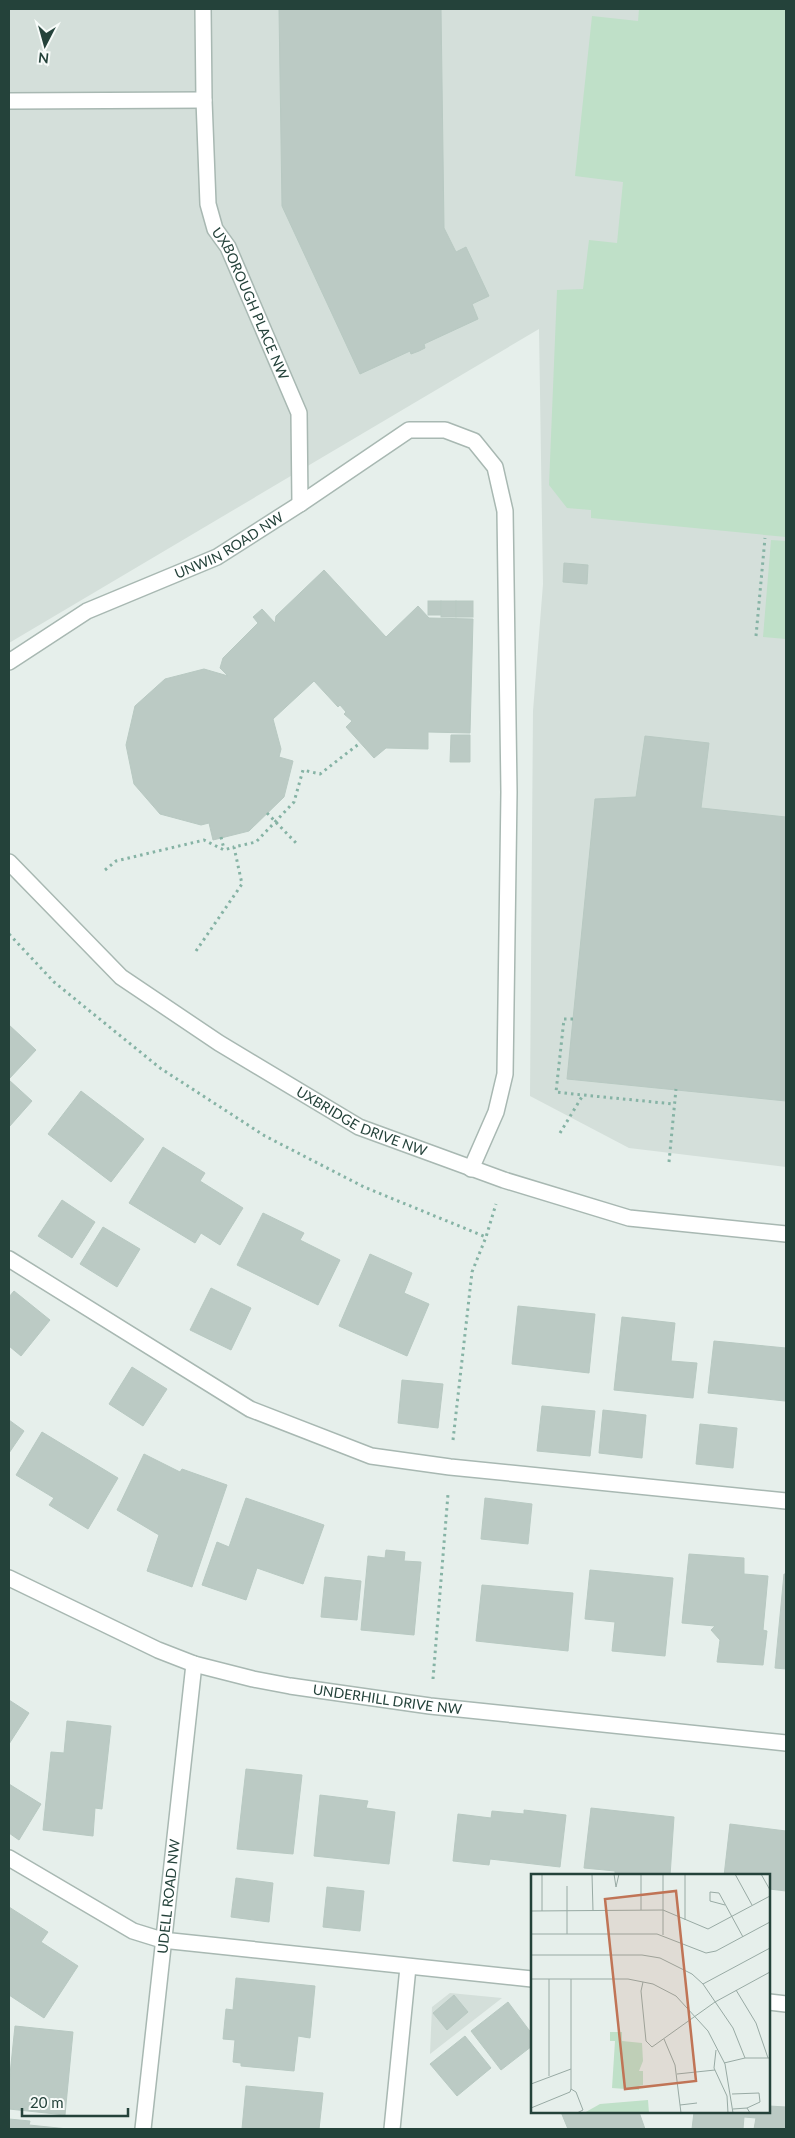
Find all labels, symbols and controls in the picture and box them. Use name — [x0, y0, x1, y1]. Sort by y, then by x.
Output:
north arrow — [20, 20, 70, 70]
text: N — [37, 49, 50, 67]
street label: UXBOROUGH PLACE NW — [209, 224, 293, 383]
street label: UNWIN ROAD NW — [172, 508, 287, 582]
street label: UXBRIDGE DRIVE NW — [293, 1082, 430, 1159]
street label: UNDERHILL DRIVE NW — [312, 1680, 463, 1717]
street label: UDELL ROAD NW — [153, 1838, 183, 1955]
inset map — [531, 1874, 770, 2113]
scale bar — [22, 2086, 129, 2118]
text: 20 m — [30, 2093, 64, 2111]

